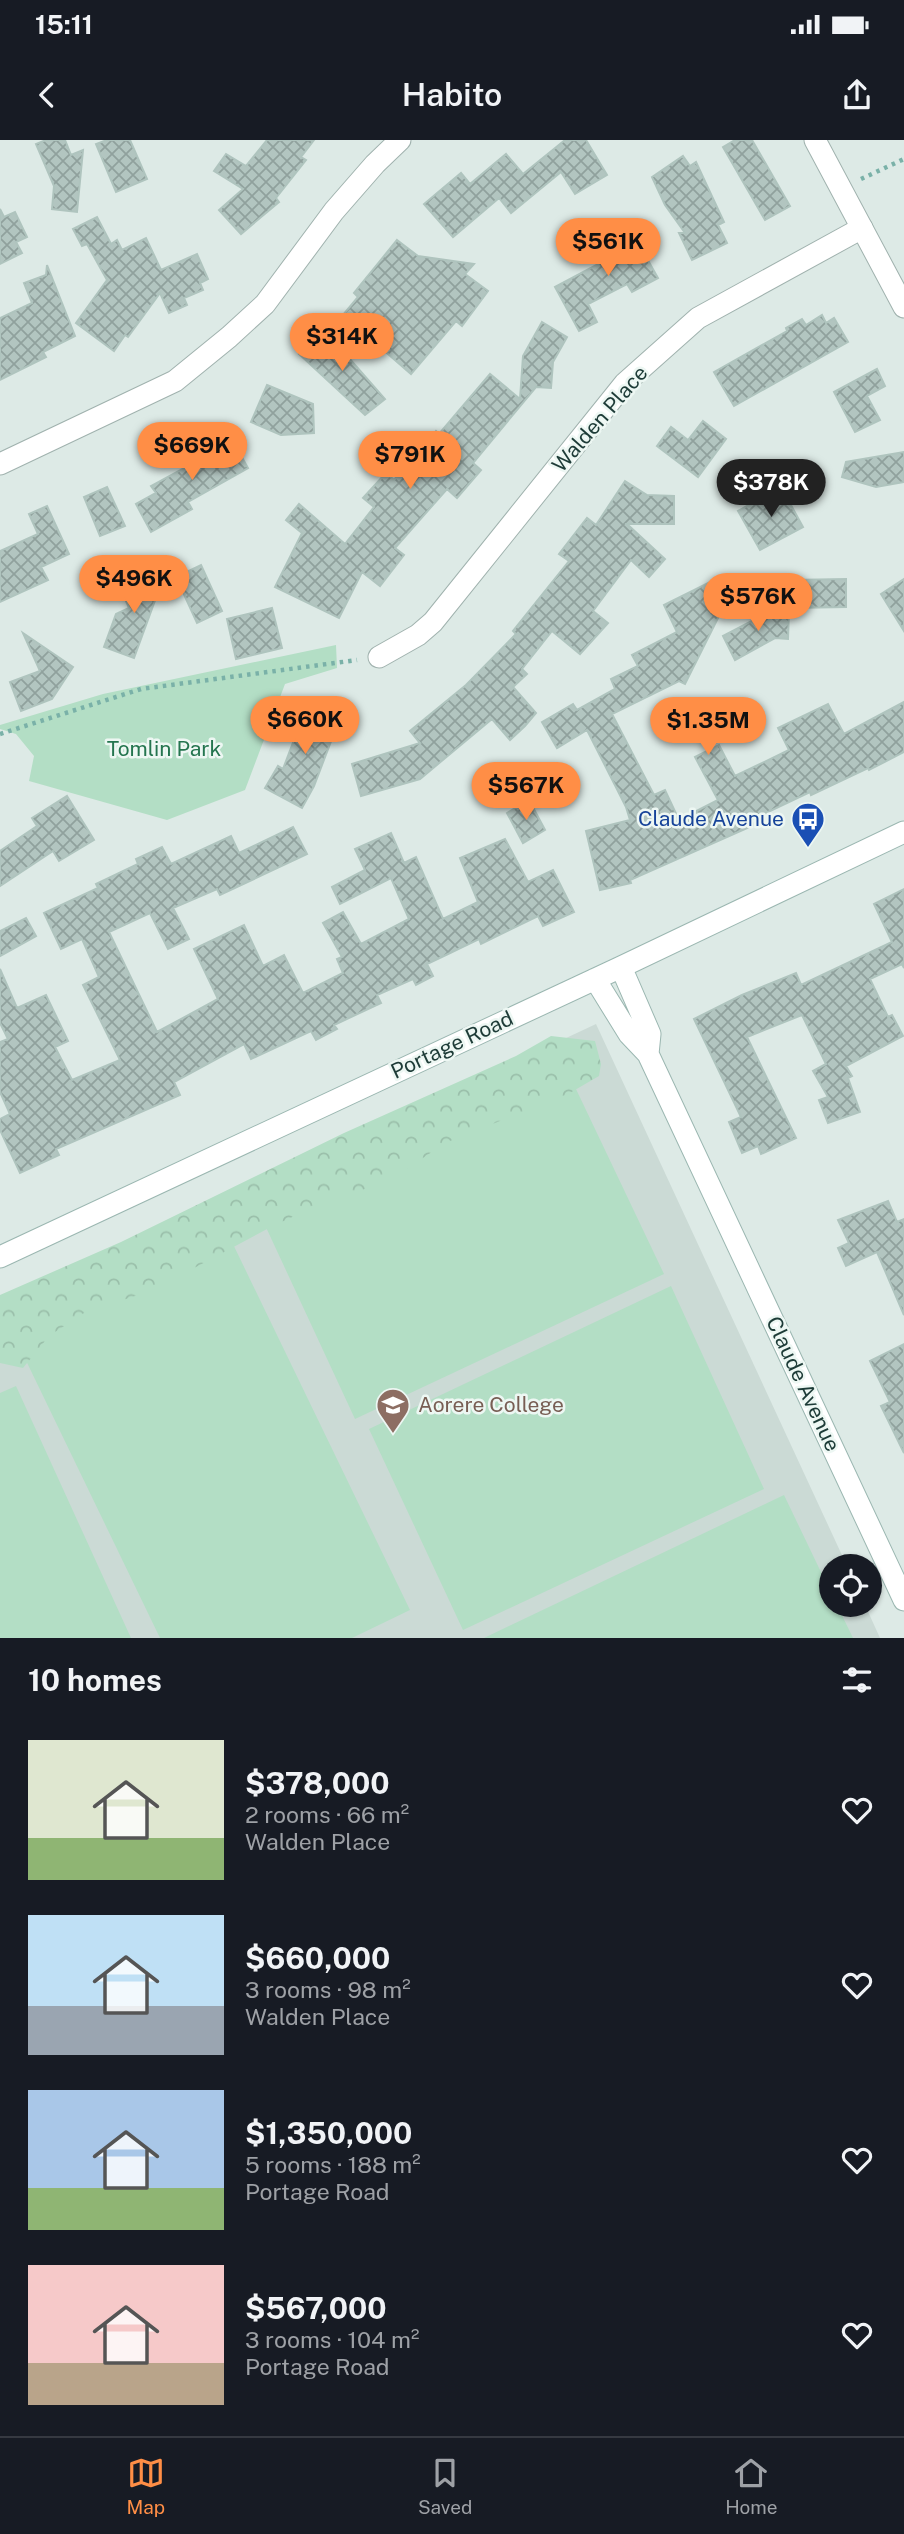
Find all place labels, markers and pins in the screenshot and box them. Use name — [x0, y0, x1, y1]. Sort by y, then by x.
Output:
pin: $561K — [559, 218, 657, 278]
pin: $314K — [293, 314, 391, 373]
pin: $669K — [143, 422, 241, 482]
pin: $791K — [361, 432, 459, 491]
pin: $378K — [722, 460, 820, 519]
pin: $496K — [85, 556, 183, 615]
pin: $576K — [709, 574, 807, 633]
pin: $660K — [256, 696, 354, 756]
pin: $1.35M — [651, 698, 765, 757]
pin: $567K — [477, 762, 575, 822]
bus stop icon: Claude Avenue — [789, 800, 827, 849]
place label: Claude Avenue — [638, 806, 784, 831]
school or university icon: Aorere College — [374, 1386, 412, 1435]
place label: Aorere College — [418, 1392, 564, 1417]

